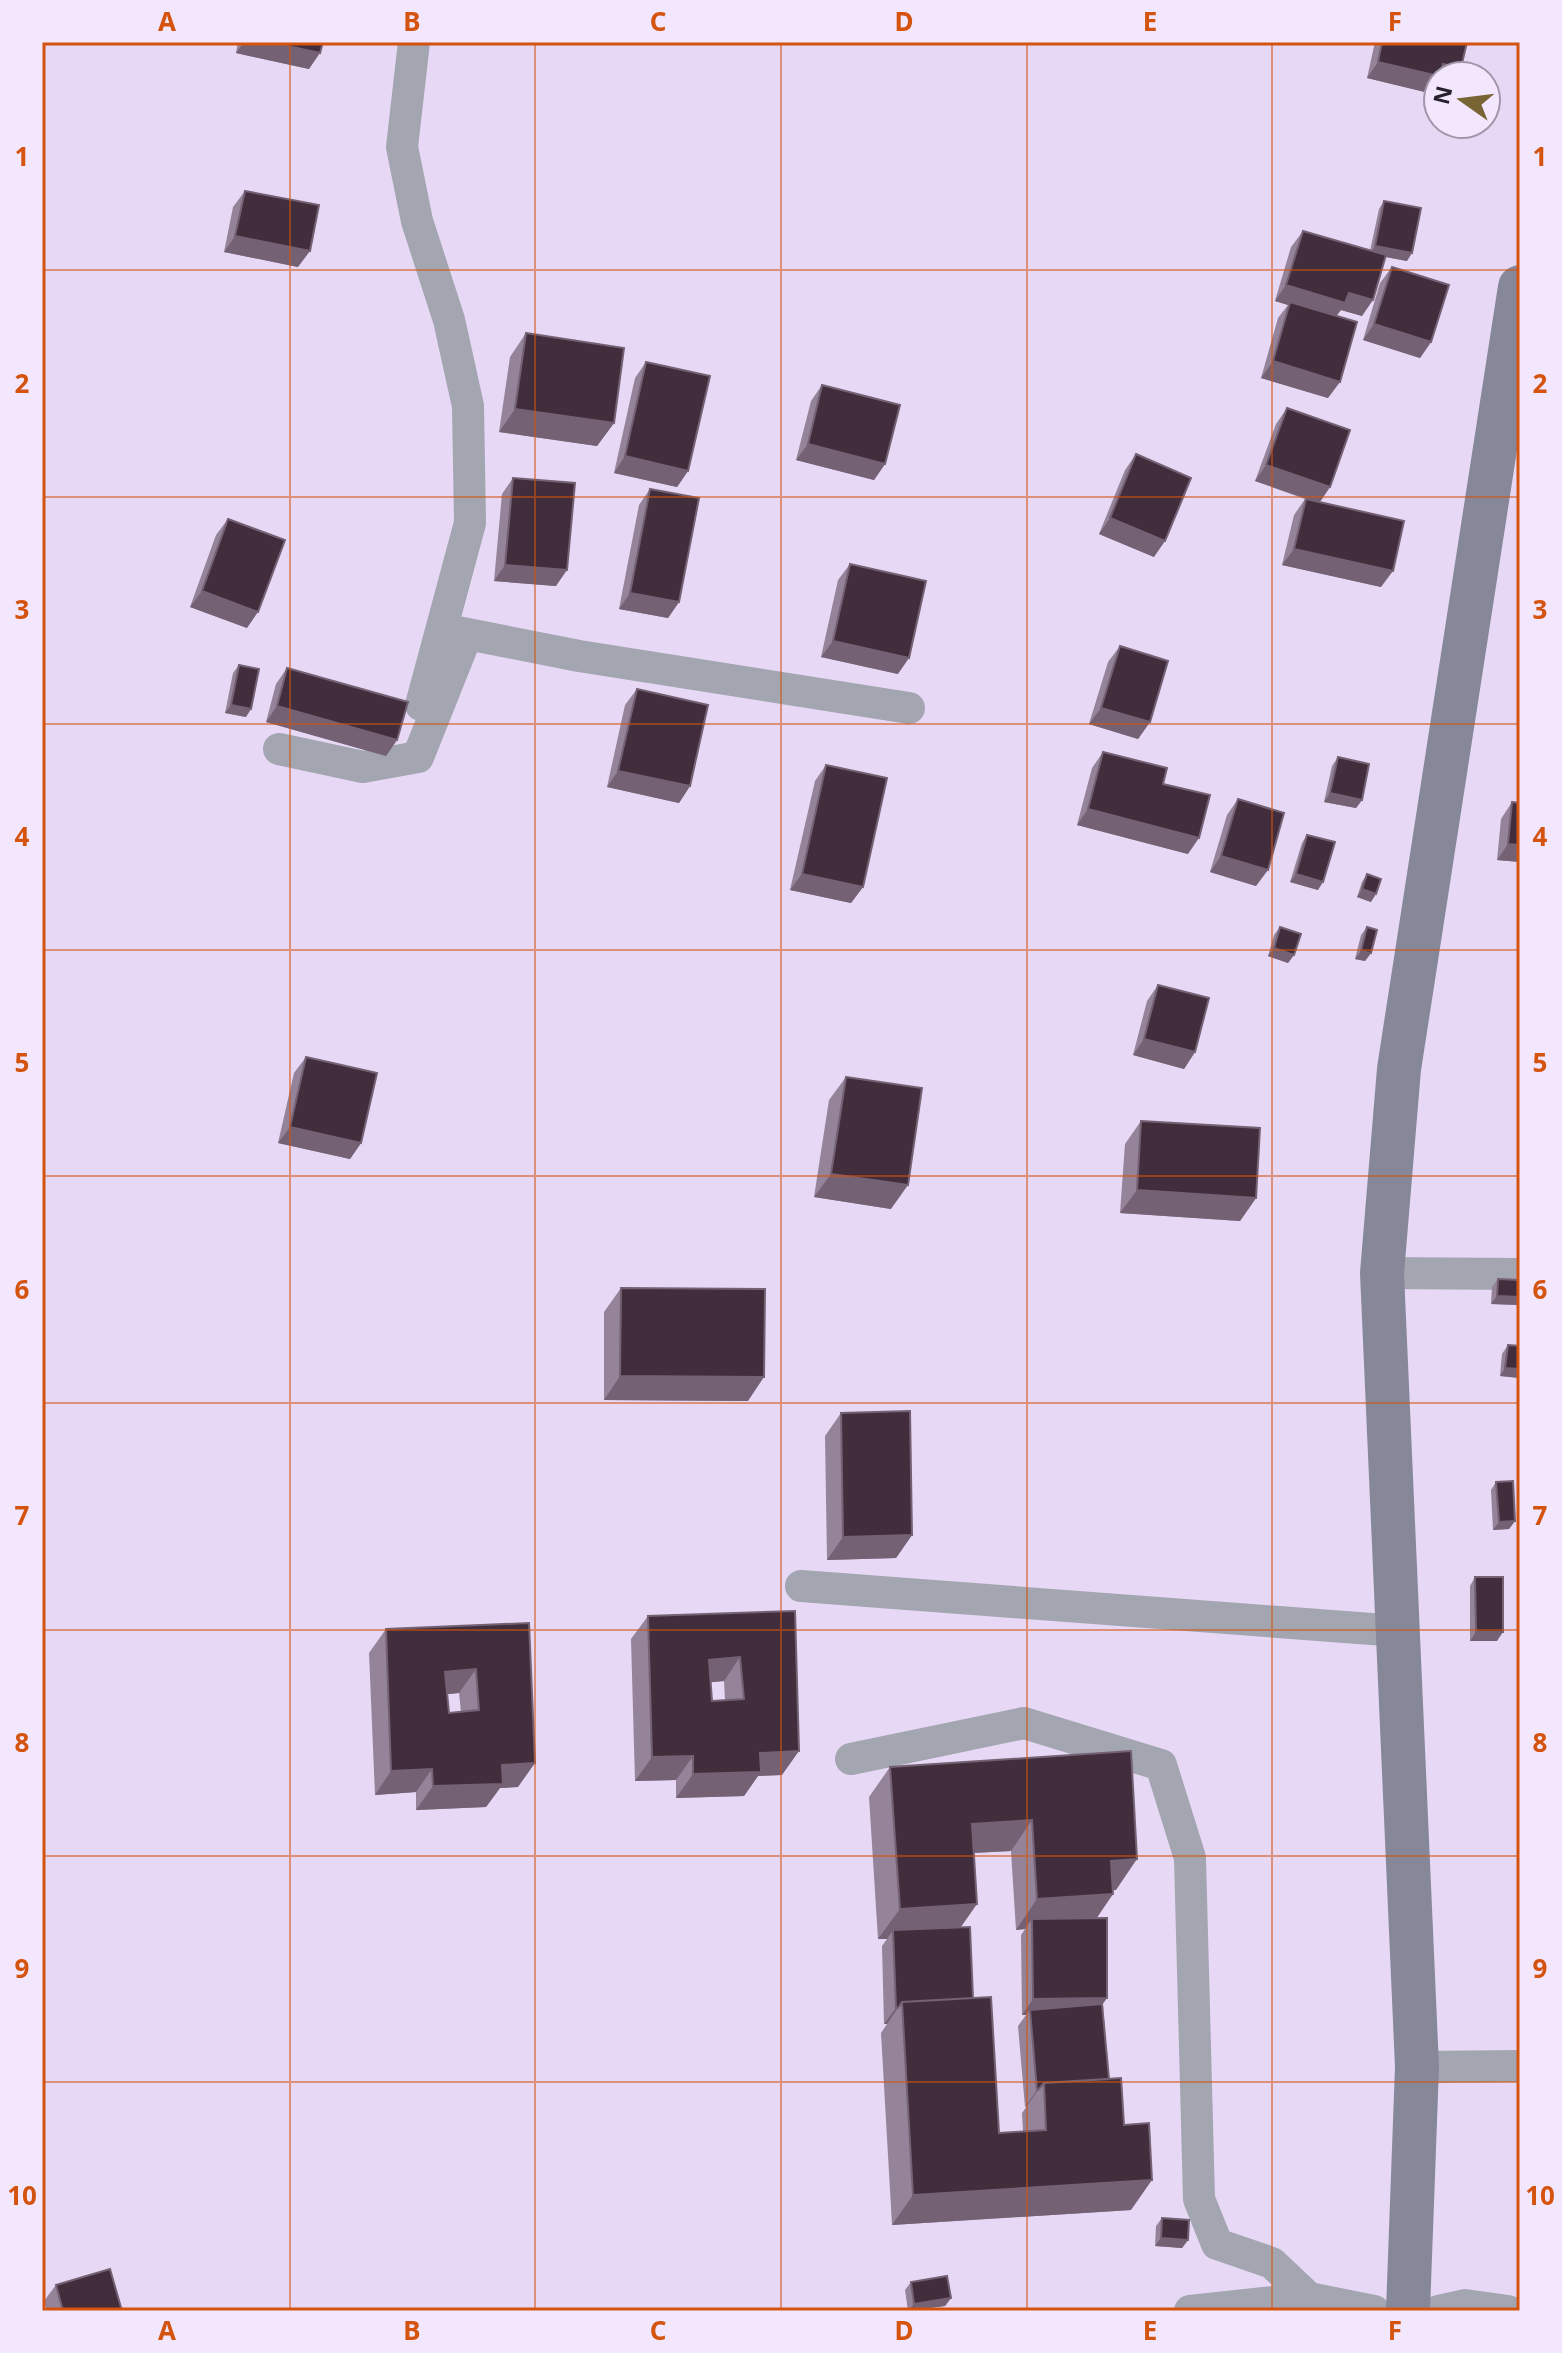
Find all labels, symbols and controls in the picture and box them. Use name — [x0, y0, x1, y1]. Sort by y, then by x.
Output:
text: A — [158, 3, 176, 39]
text: B — [403, 3, 421, 39]
text: C — [650, 3, 666, 39]
text: D — [894, 3, 914, 39]
text: E — [1143, 3, 1157, 39]
text: F — [1388, 3, 1402, 39]
north arrow — [1422, 60, 1502, 140]
text: N — [1425, 83, 1458, 107]
text: 1 — [15, 138, 29, 174]
text: 1 — [1533, 138, 1547, 174]
text: 2 — [15, 365, 30, 401]
text: 2 — [1533, 365, 1548, 401]
text: 3 — [15, 591, 29, 627]
text: 3 — [1533, 591, 1547, 627]
text: 4 — [15, 818, 30, 854]
text: 4 — [1533, 818, 1548, 854]
text: 5 — [15, 1044, 29, 1080]
text: 5 — [1533, 1044, 1547, 1080]
text: 6 — [15, 1271, 30, 1307]
text: 6 — [1533, 1271, 1548, 1307]
text: 7 — [15, 1497, 30, 1533]
text: 7 — [1533, 1497, 1548, 1533]
text: 8 — [15, 1724, 29, 1760]
text: 8 — [1533, 1724, 1547, 1760]
text: 9 — [15, 1950, 29, 1986]
text: 9 — [1533, 1950, 1547, 1986]
text: 10 — [7, 2177, 37, 2213]
text: 10 — [1525, 2177, 1555, 2213]
text: A — [158, 2312, 176, 2348]
text: B — [403, 2312, 421, 2348]
text: C — [650, 2312, 666, 2348]
text: D — [894, 2312, 914, 2348]
text: E — [1143, 2312, 1157, 2348]
text: F — [1388, 2312, 1402, 2348]

